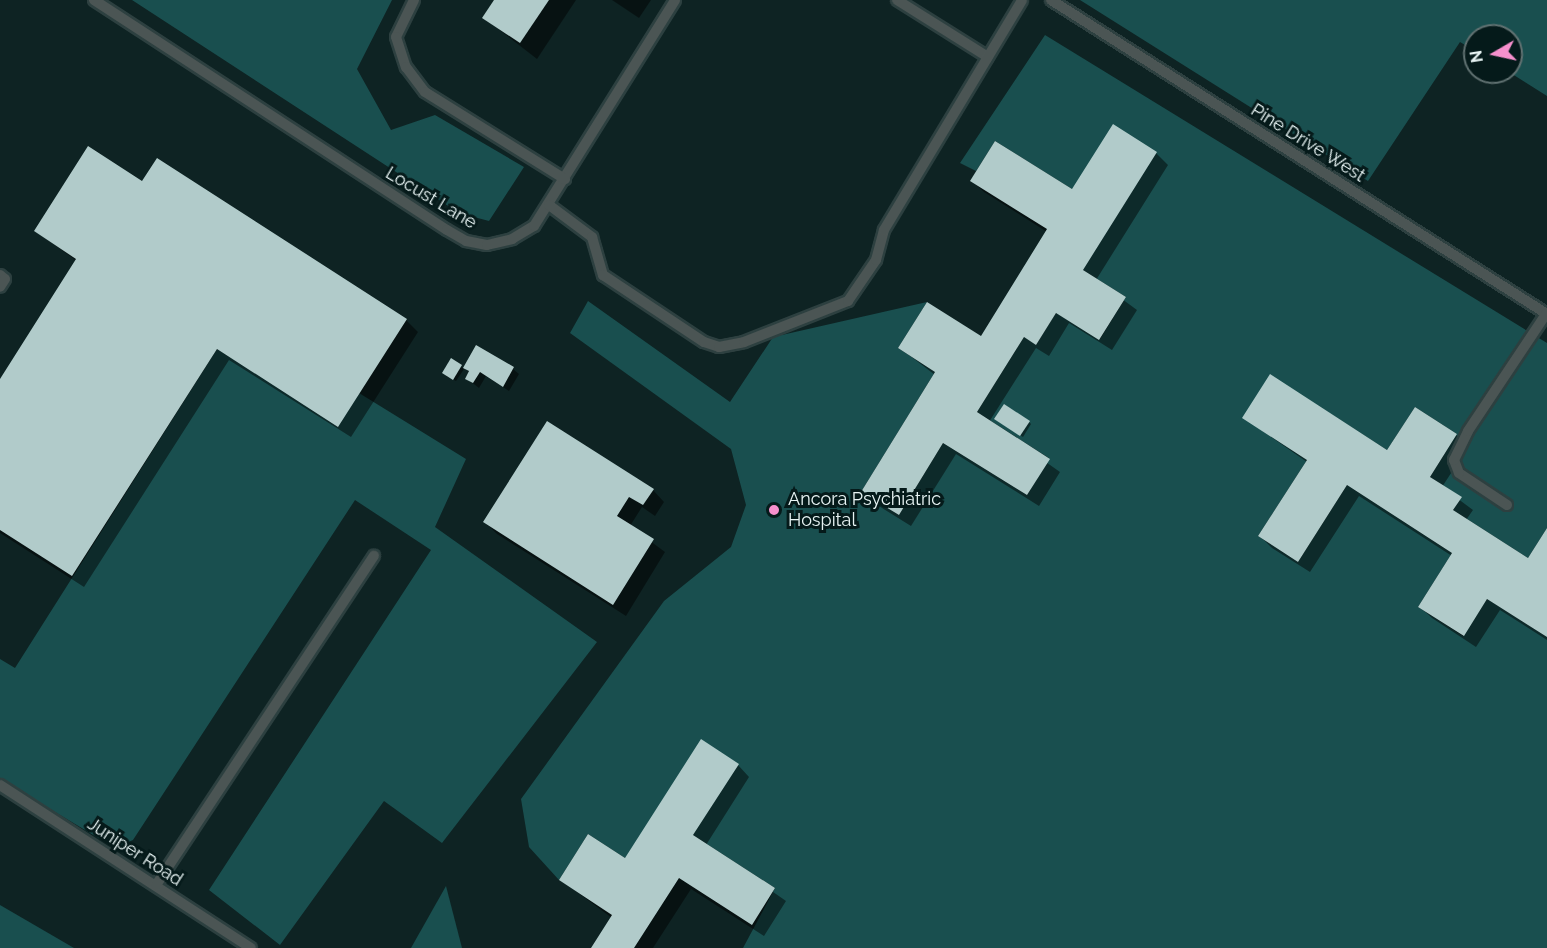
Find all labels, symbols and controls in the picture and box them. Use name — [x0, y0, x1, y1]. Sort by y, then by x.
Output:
north arrow — [1463, 24, 1523, 84]
text: N — [1466, 49, 1487, 64]
street label: Pine Drive West — [1247, 99, 1369, 187]
street label: Locust Lane — [382, 162, 480, 234]
place label: Ancora Psychiatric Hospital — [788, 489, 941, 532]
marker: Ancora Psychiatric Hospital — [765, 501, 783, 519]
street label: Juniper Road — [83, 813, 187, 891]

